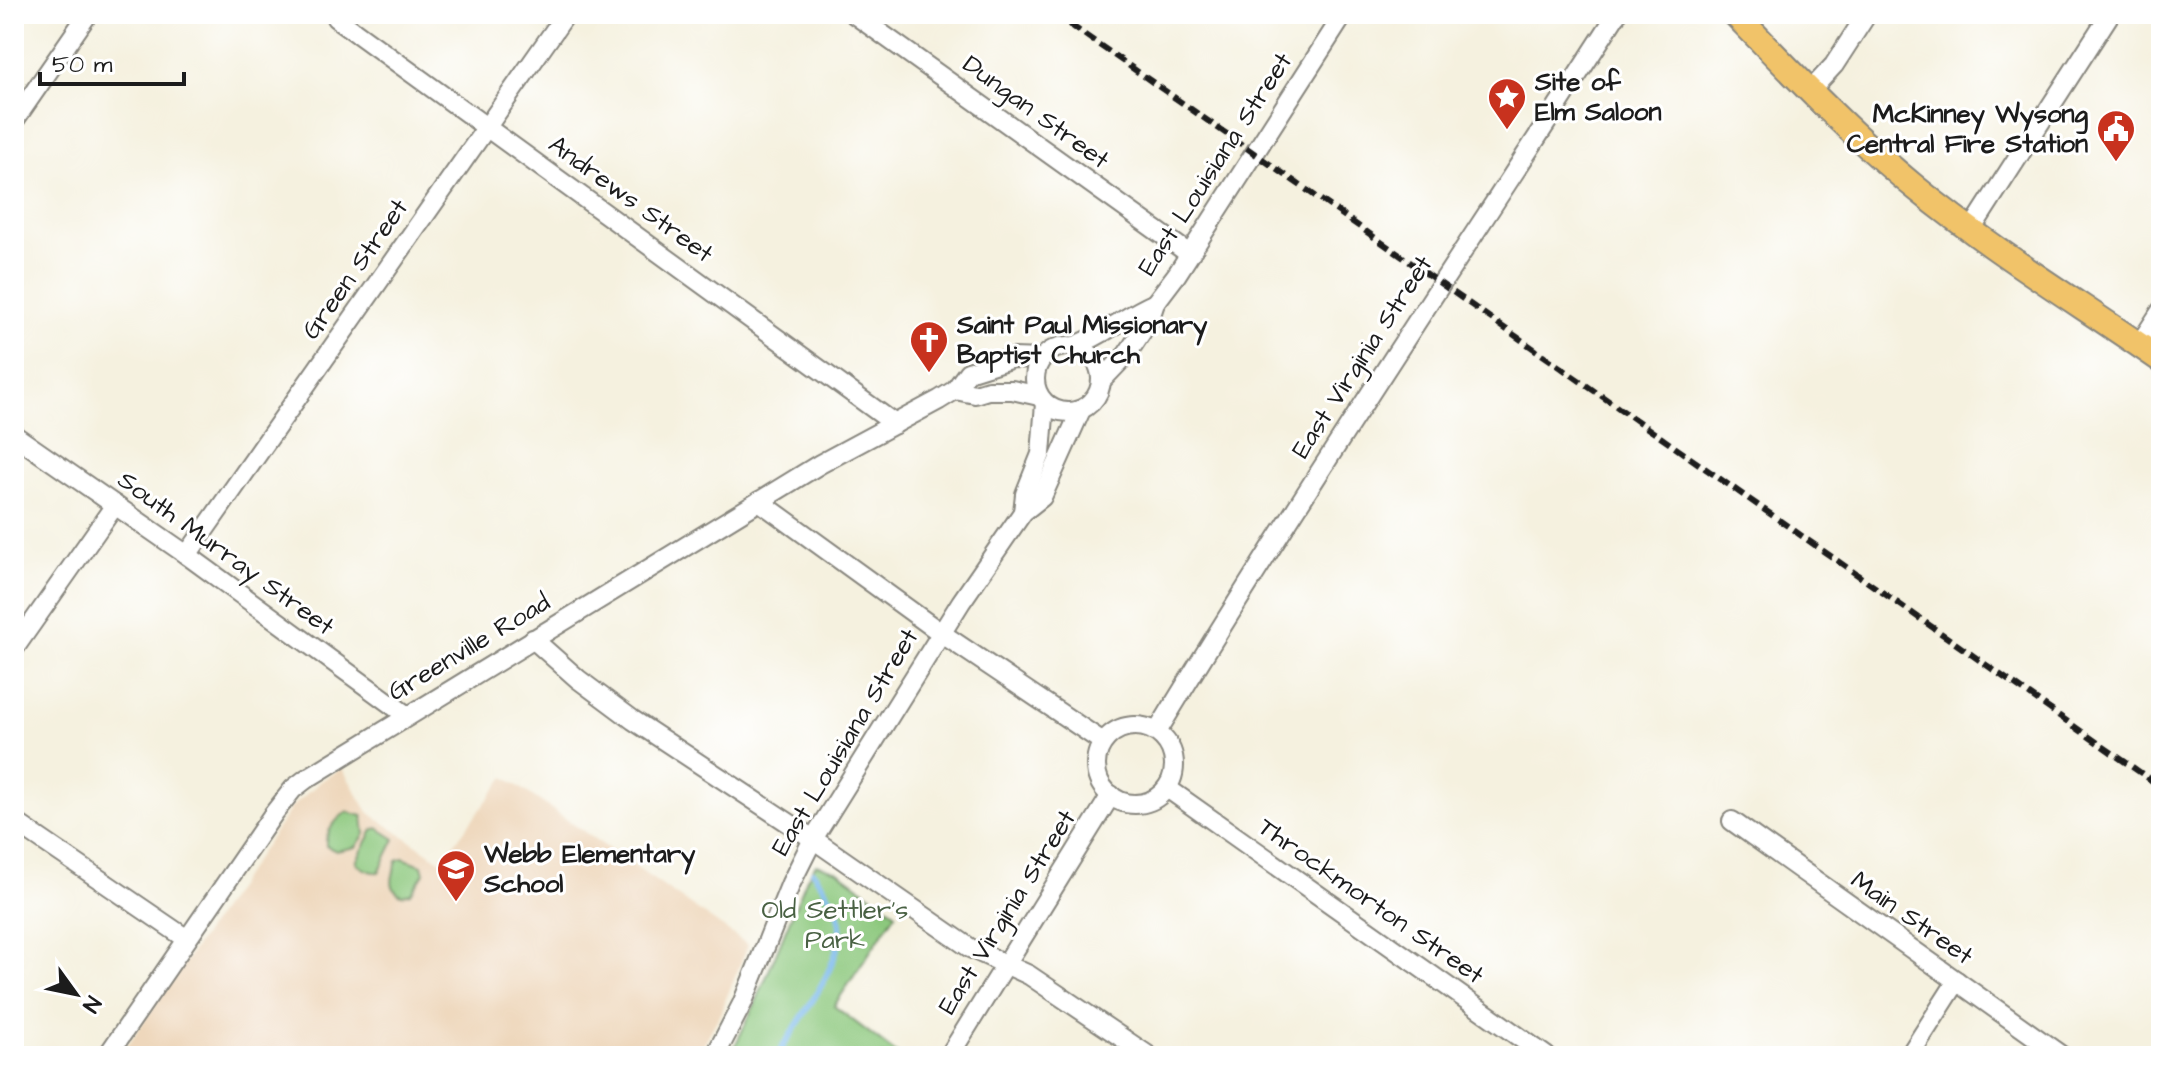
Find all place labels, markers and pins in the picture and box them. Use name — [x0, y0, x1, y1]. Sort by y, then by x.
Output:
place label: Site of Elm Saloon — [1534, 64, 1661, 130]
place icon: Site of Elm Saloon — [1486, 76, 1528, 131]
place label: McKinney Wysong Central Fire Station — [1847, 96, 2089, 162]
public building icon: McKinney Wysong Central Fire Station — [2095, 108, 2137, 163]
place label: Saint Paul Missionary Baptist Church — [956, 307, 1208, 373]
church icon: Saint Paul Missionary Baptist Church — [908, 319, 950, 374]
place label: Webb Elementary School — [483, 836, 696, 902]
school or university icon: Webb Elementary School — [435, 848, 477, 903]

